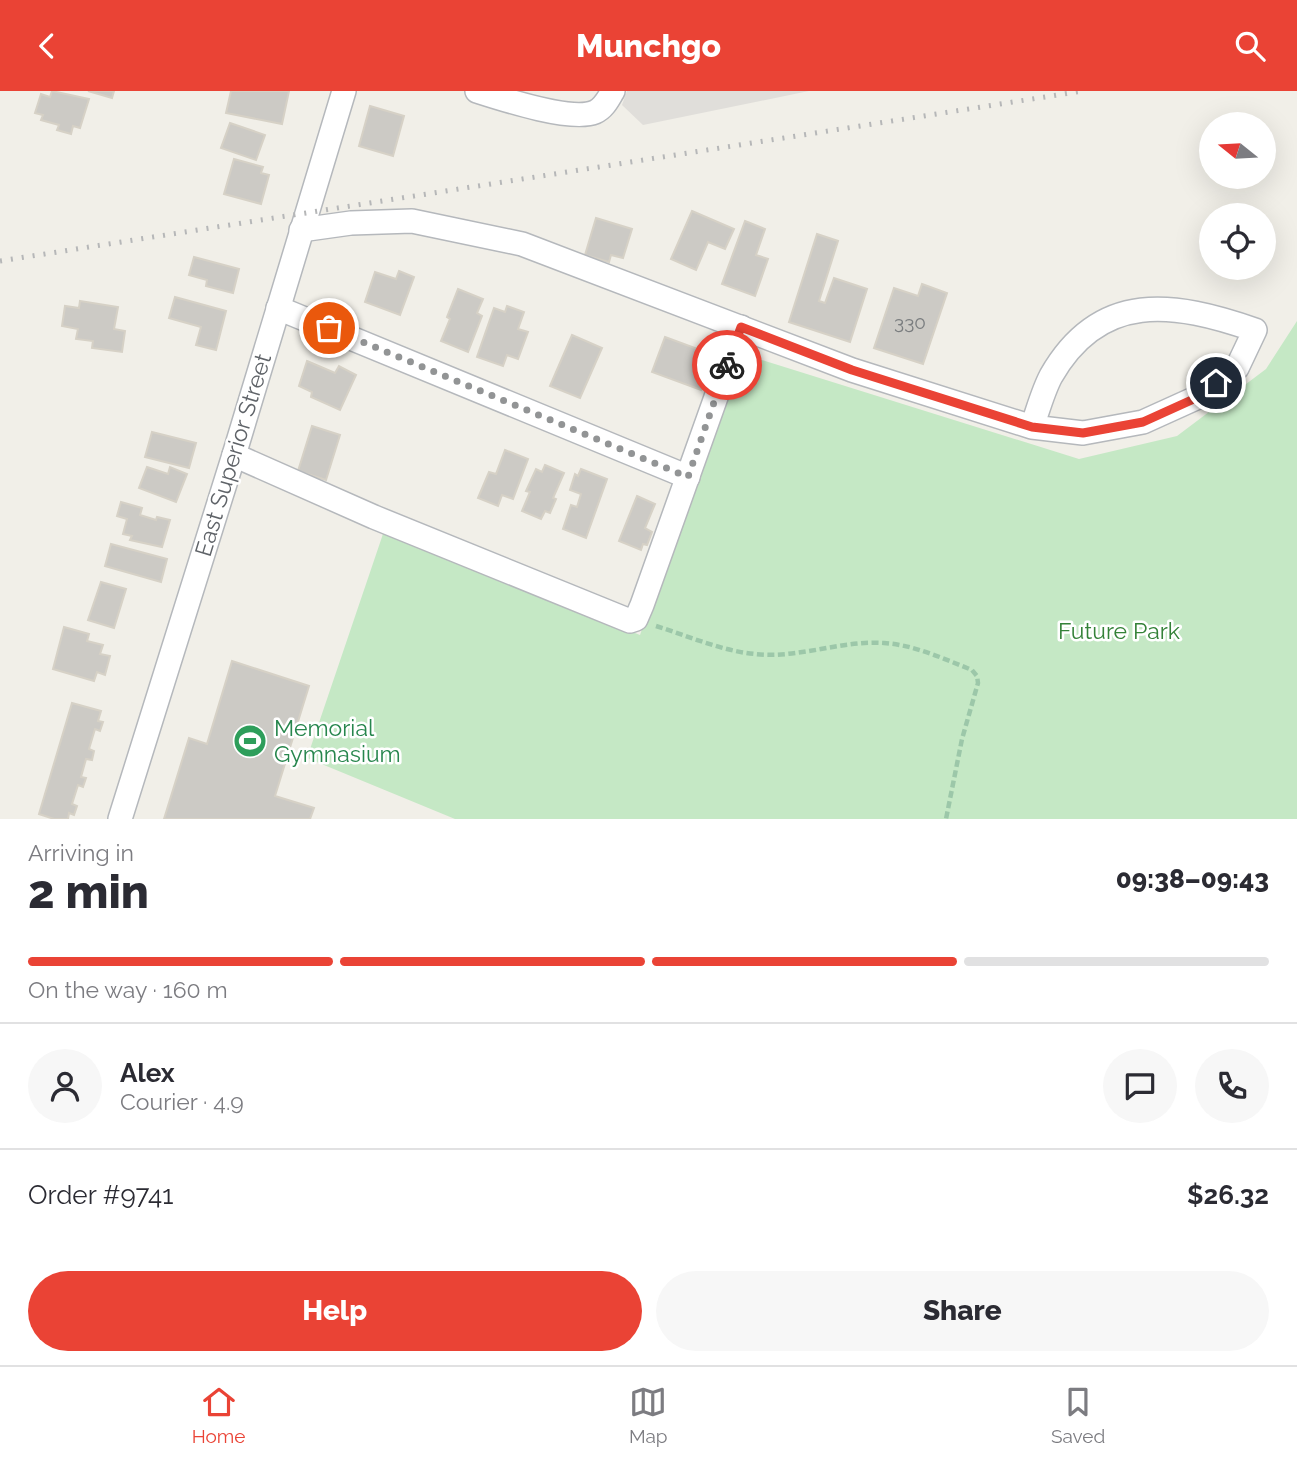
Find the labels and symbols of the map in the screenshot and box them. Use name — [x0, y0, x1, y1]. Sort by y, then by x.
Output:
north arrow — [1199, 112, 1276, 189]
pin — [299, 298, 359, 358]
house number: 330 — [894, 311, 926, 333]
courier — [692, 330, 762, 400]
street label: East Superior Street — [189, 350, 276, 559]
pin — [1186, 353, 1246, 413]
park label: Future Park — [1058, 617, 1180, 644]
place label: Memorial Gymnasium — [274, 714, 401, 767]
sports icon: Memorial Gymnasium — [231, 722, 269, 760]

